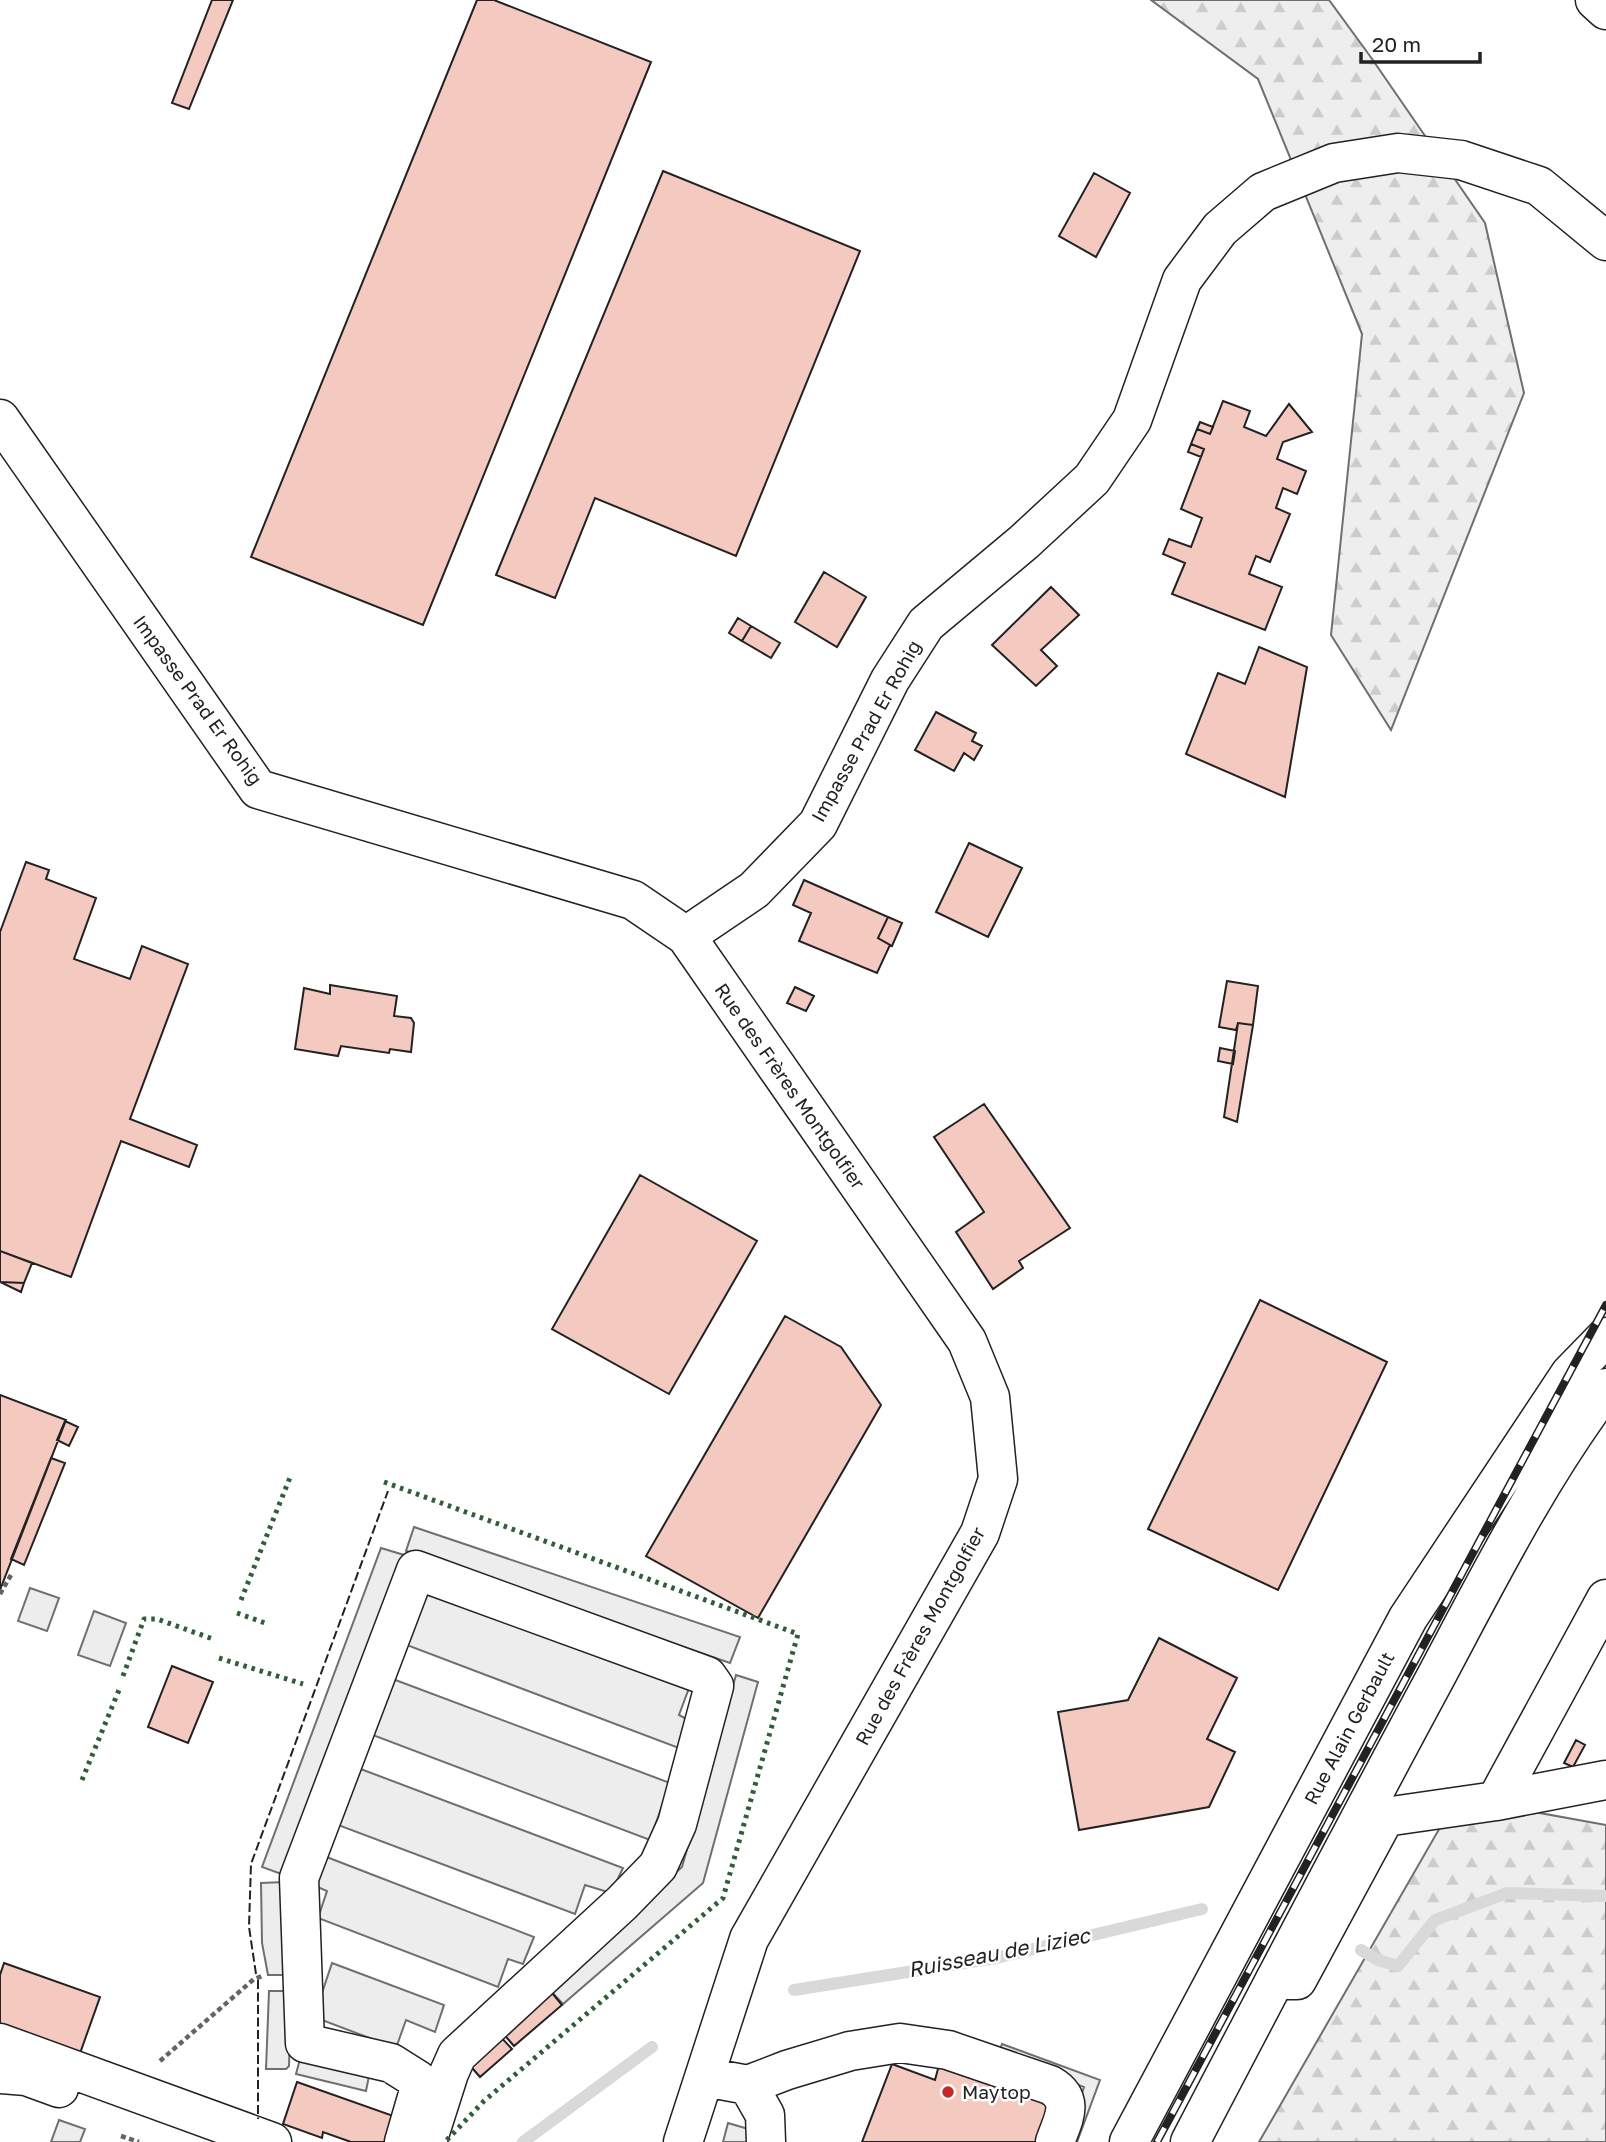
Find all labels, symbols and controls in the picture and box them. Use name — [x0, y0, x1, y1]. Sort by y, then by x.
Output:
scale bar — [1361, 21, 1480, 65]
text: 20 m — [1372, 31, 1421, 57]
street label: Impasse Prad Er Rohig — [129, 610, 268, 789]
street label: Impasse Prad Er Rohig — [806, 636, 925, 826]
street label: Rue des Frères Montgolfier — [710, 978, 871, 1194]
street label: Rue des Frères Montgolfier — [850, 1522, 990, 1749]
street label: Rue Alain Gerbault — [1299, 1648, 1399, 1808]
water label: Ruisseau de Liziec — [906, 1921, 1093, 1982]
place label: Maytop — [962, 2080, 1031, 2103]
marker: Maytop — [940, 2084, 956, 2100]

